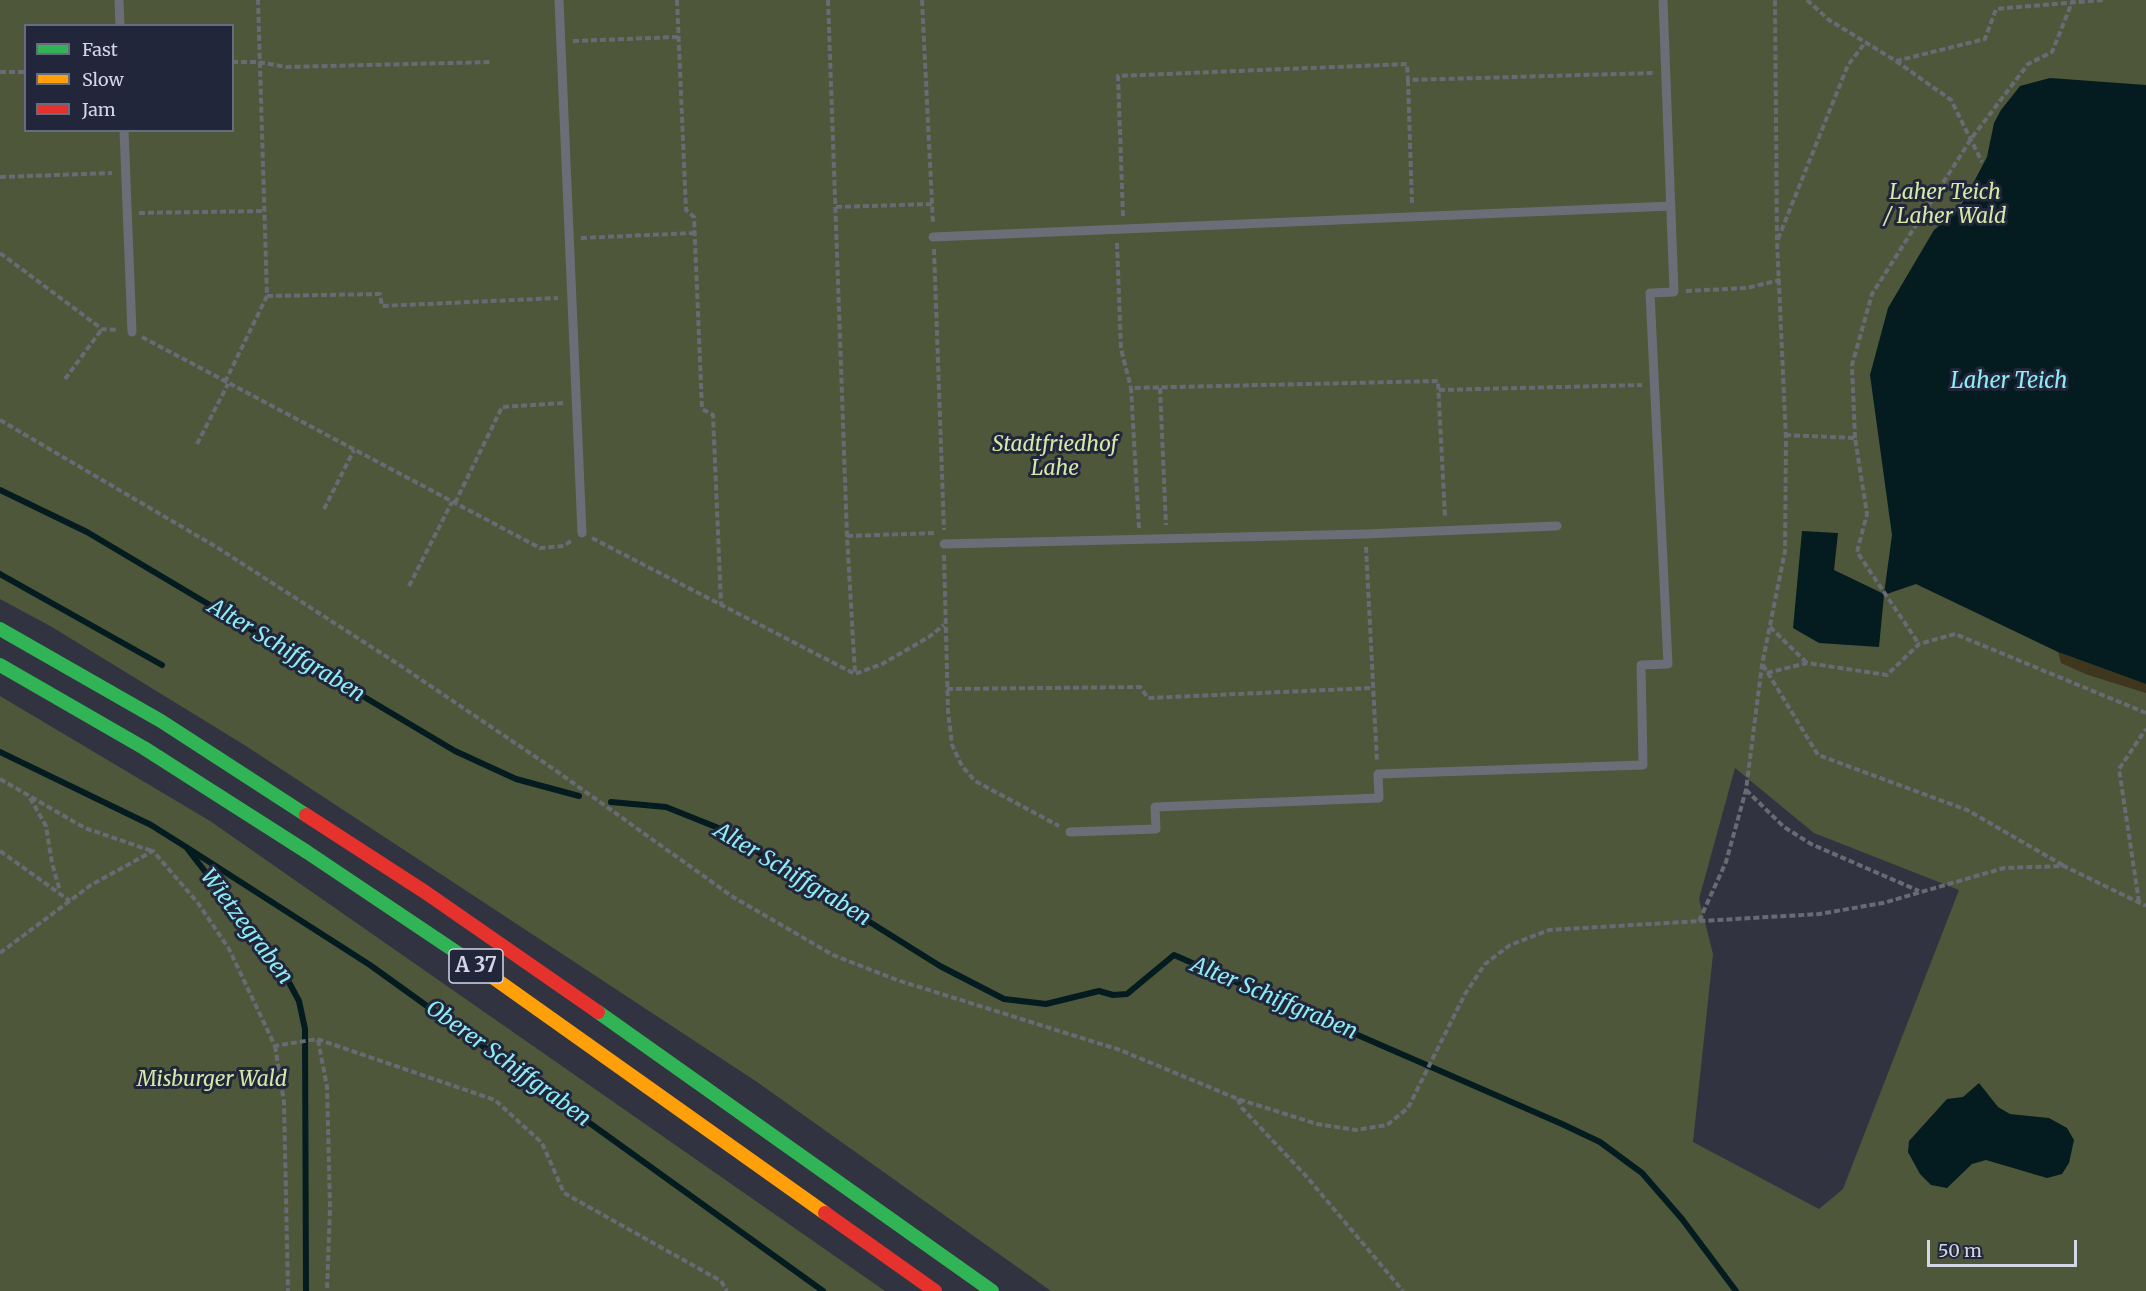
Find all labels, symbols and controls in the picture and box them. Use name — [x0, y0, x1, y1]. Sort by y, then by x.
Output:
legend — [24, 24, 234, 132]
text: Fast — [82, 38, 118, 61]
text: Slow — [82, 68, 124, 91]
text: Jam — [82, 98, 116, 121]
park label: Laher Teich / Laher Wald — [1884, 180, 2006, 230]
water label: Laher Teich — [1950, 369, 2068, 395]
park label: Stadtfriedhof Lahe — [992, 432, 1118, 482]
water label: Alter Schiffgraben — [203, 594, 369, 708]
water label: Alter Schiffgraben — [709, 818, 875, 932]
water label: Wietzegraben — [194, 864, 298, 990]
road number: A 37 — [449, 949, 503, 983]
water label: Alter Schiffgraben — [1187, 952, 1361, 1046]
water label: Oberer Schiffgraben — [421, 995, 595, 1133]
park label: Misburger Wald — [137, 1067, 287, 1093]
scale bar — [1930, 1228, 2080, 1266]
text: 50 m — [1938, 1239, 1982, 1262]

